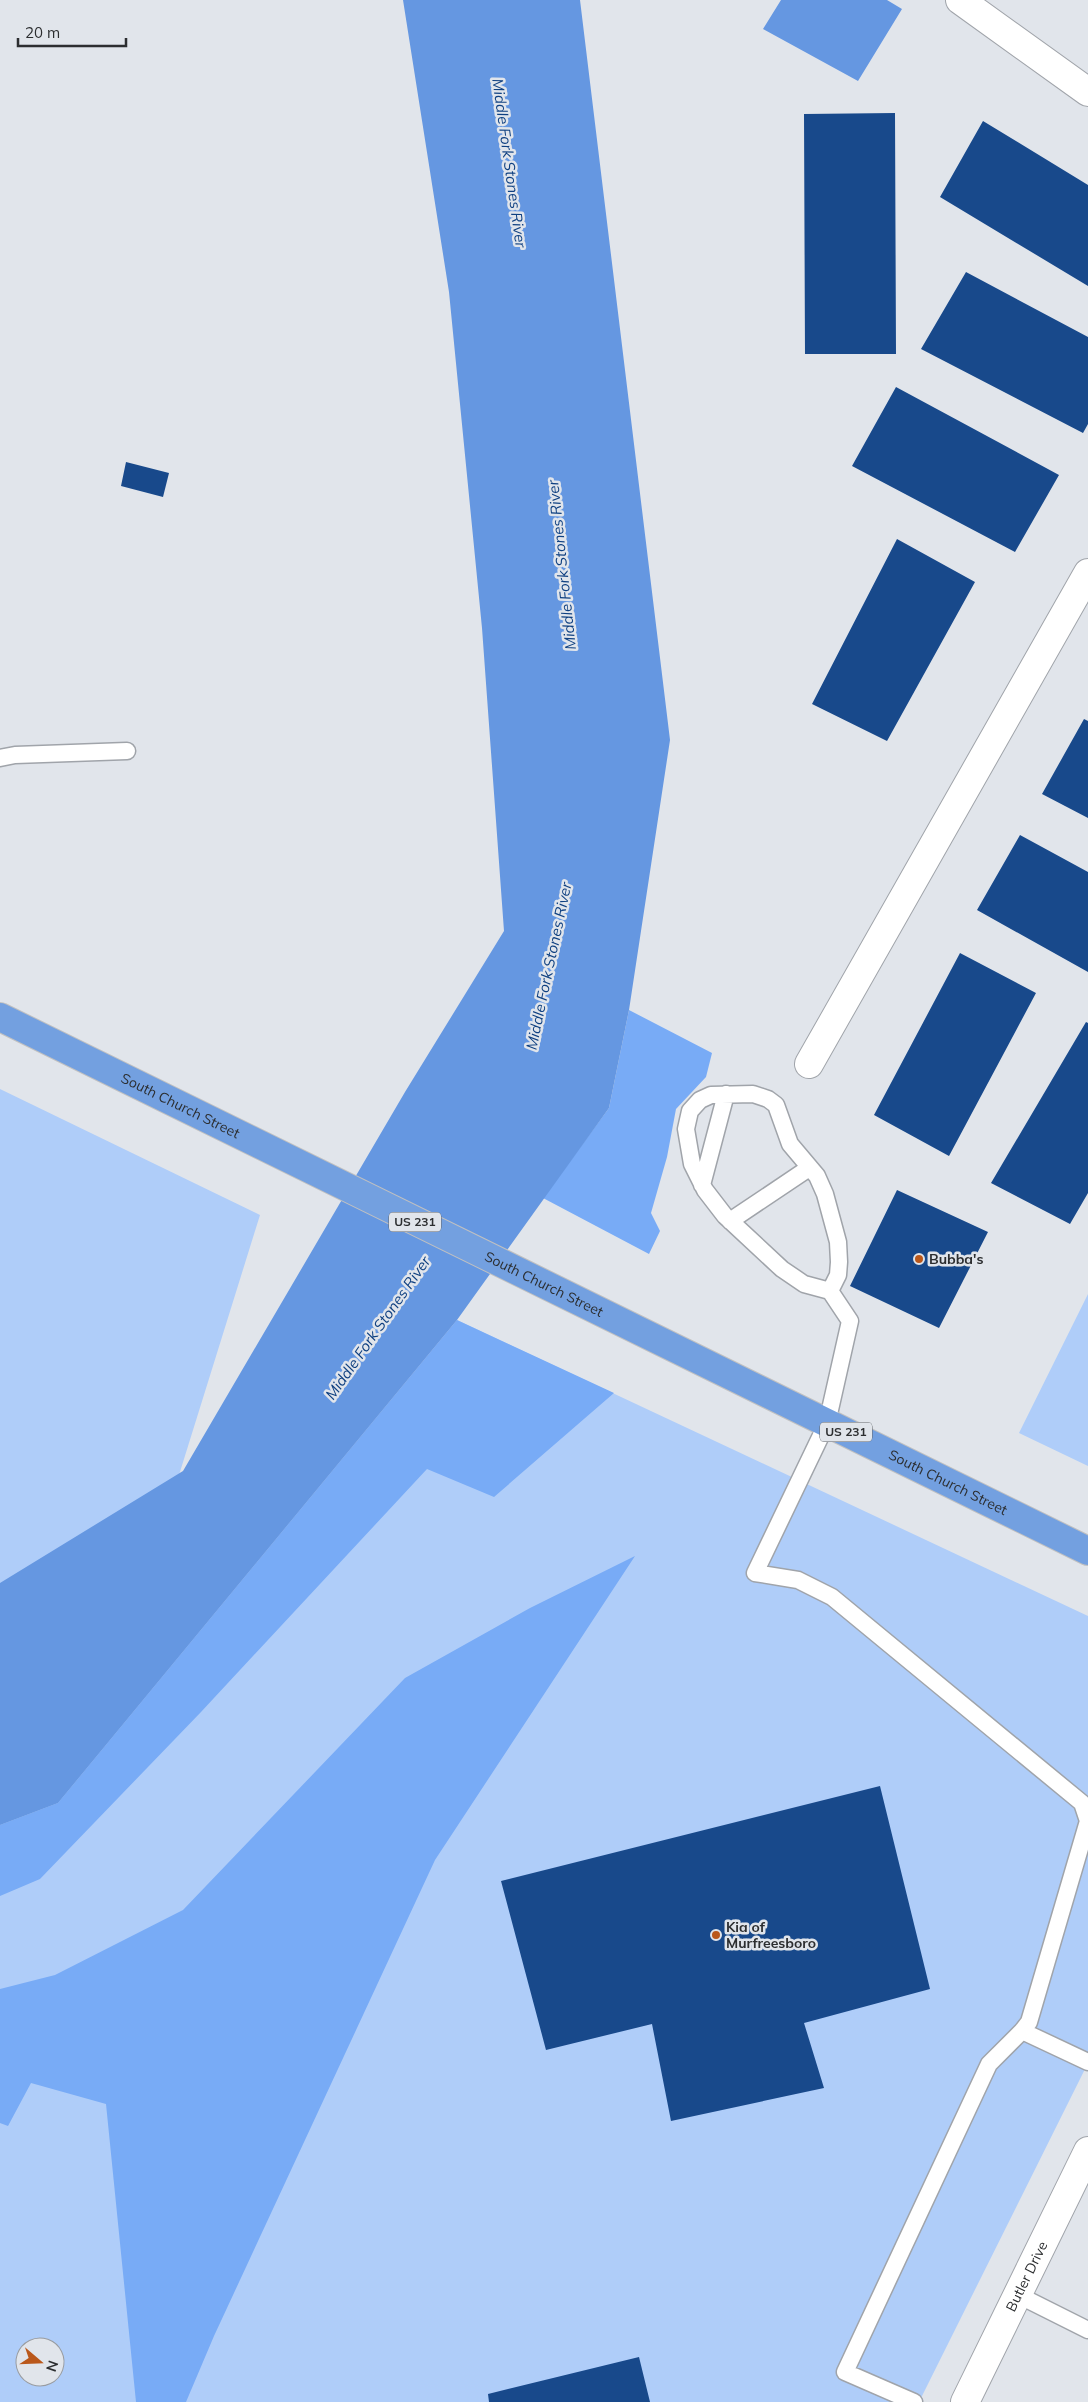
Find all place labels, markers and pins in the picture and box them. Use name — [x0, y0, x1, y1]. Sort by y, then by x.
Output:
place label: Bubba's — [929, 1250, 983, 1268]
marker: Bubba's — [913, 1253, 925, 1265]
place label: Kia of Murfreesboro — [726, 1918, 816, 1952]
marker: Kia of Murfreesboro — [710, 1929, 722, 1941]

